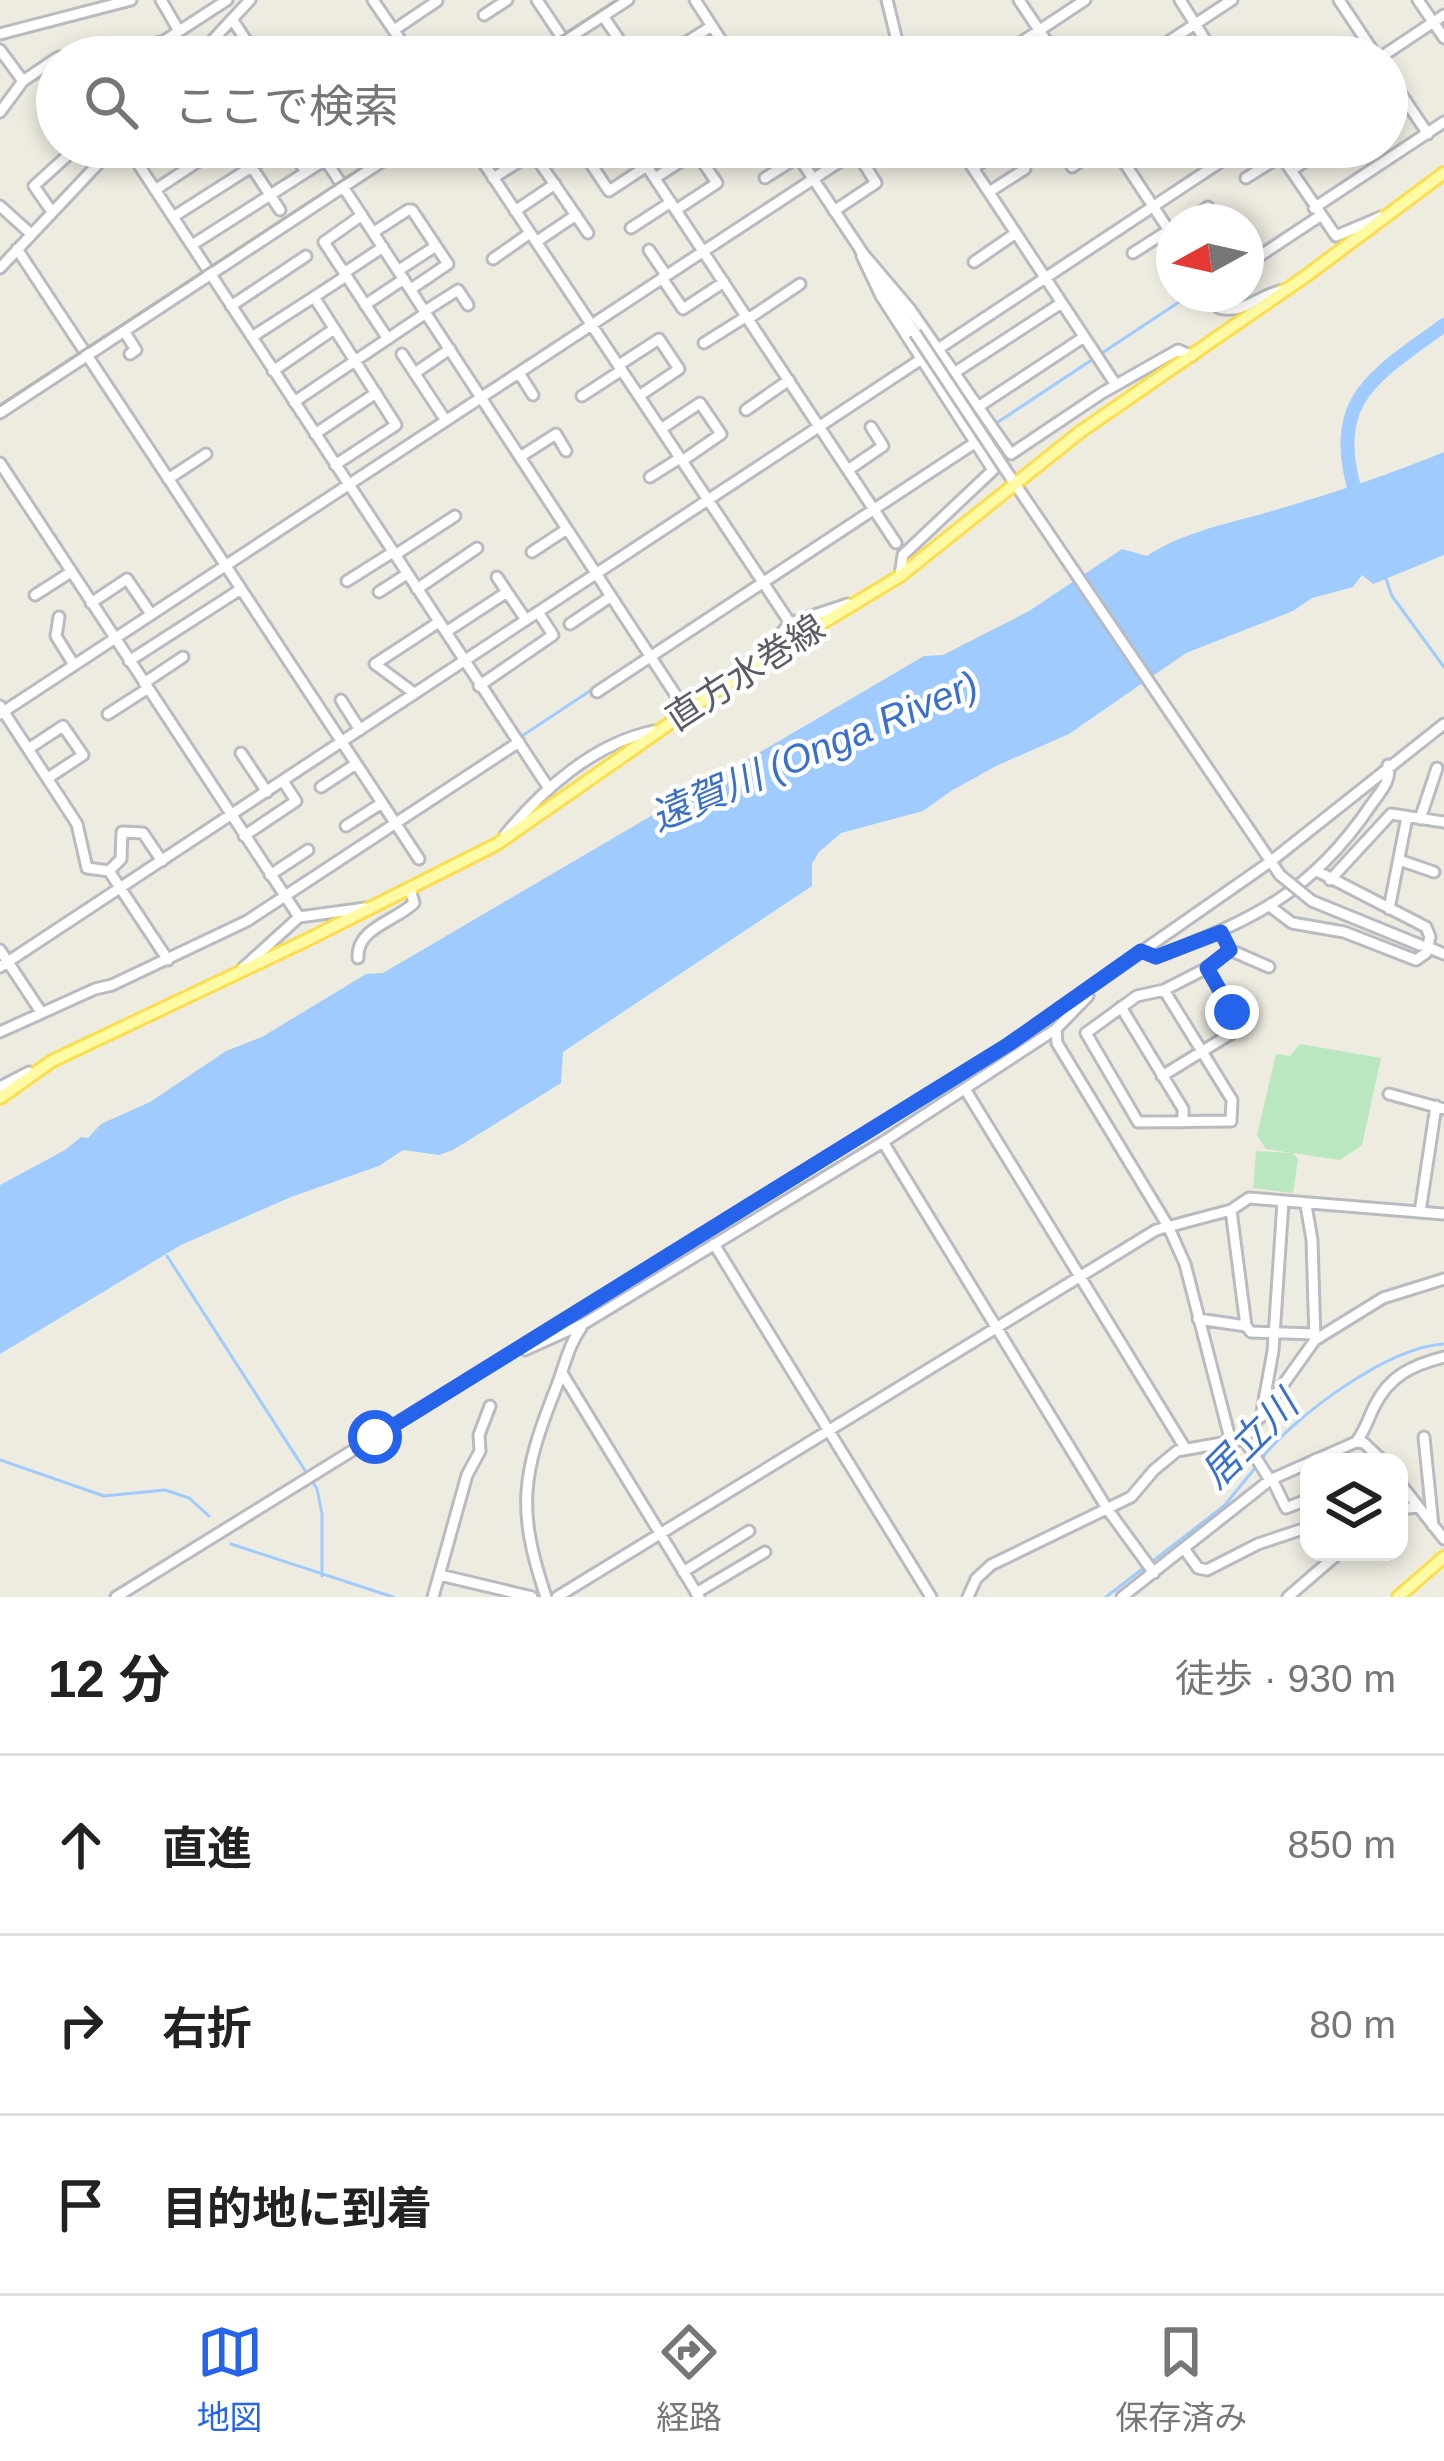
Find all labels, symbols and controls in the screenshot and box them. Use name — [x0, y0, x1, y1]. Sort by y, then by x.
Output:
search box — [36, 36, 1408, 168]
icon: search — [78, 69, 144, 135]
text: ここで検索 — [174, 81, 399, 132]
north arrow — [1156, 204, 1264, 312]
street label: 直方水巻線 — [659, 606, 832, 739]
water label: 遠賀川 (Onga River) — [644, 662, 984, 839]
route end — [1205, 985, 1259, 1039]
water label: 居立川 — [1193, 1380, 1309, 1496]
route start — [348, 1410, 402, 1464]
map controls — [1300, 1453, 1408, 1561]
button: layers — [1300, 1453, 1408, 1561]
text: 12 分 — [48, 1651, 170, 1708]
text: 徒歩 · 930 m — [1175, 1657, 1396, 1700]
icon: ahead — [48, 1812, 114, 1878]
text: 直進 — [162, 1823, 252, 1874]
text: 850 m — [1288, 1823, 1396, 1866]
icon: right — [48, 1992, 114, 2058]
text: 右折 — [162, 2003, 252, 2054]
text: 80 m — [1309, 2003, 1396, 2046]
icon: arrive — [48, 2172, 114, 2238]
text: 目的地に到着 — [162, 2183, 432, 2234]
tab: 地図 — [197, 2319, 263, 2439]
tab: 経路 — [656, 2319, 722, 2439]
tab: 保存済み — [1115, 2319, 1247, 2439]

